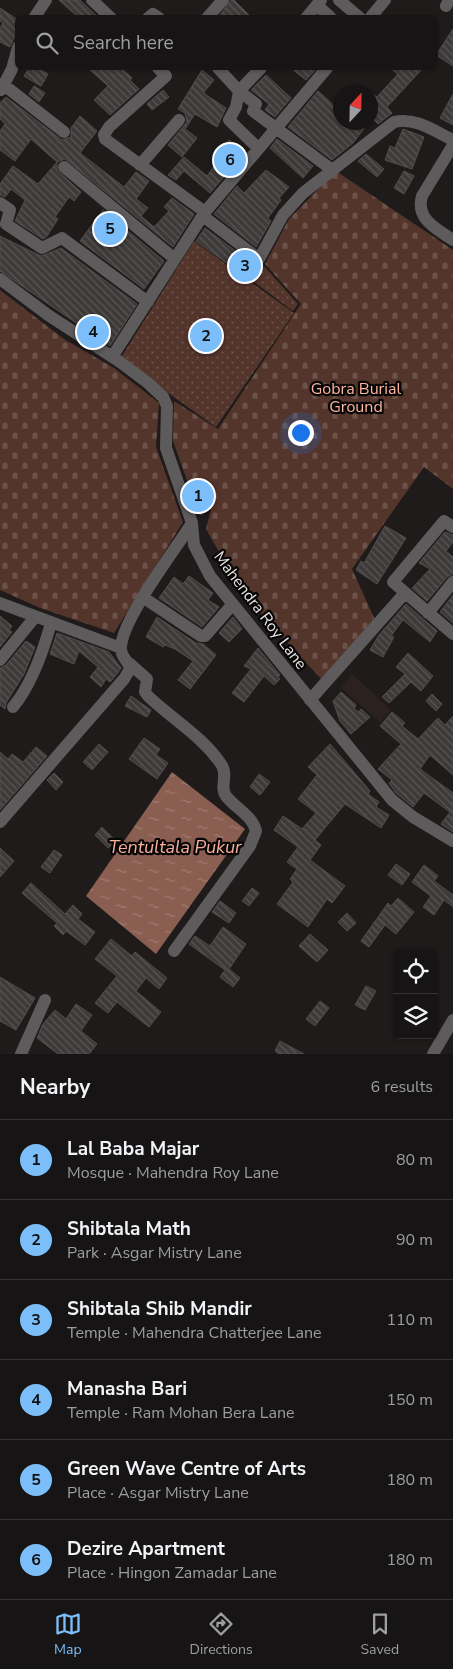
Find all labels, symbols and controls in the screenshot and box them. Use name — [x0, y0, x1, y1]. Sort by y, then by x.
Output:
search box — [15, 15, 438, 70]
icon: search — [33, 29, 61, 57]
text: Search here — [73, 30, 174, 56]
north arrow — [333, 85, 378, 130]
pin: 6 — [214, 141, 246, 179]
pin: 5 — [94, 210, 126, 248]
pin: 3 — [229, 247, 261, 285]
pin: 4 — [77, 313, 109, 351]
pin: 2 — [190, 317, 222, 355]
park label: Gobra Burial Ground — [311, 378, 402, 418]
your location — [288, 420, 314, 446]
pin: 1 — [182, 477, 214, 515]
street label: Mahendra Roy Lane — [208, 547, 312, 674]
water label: Tentultala Pukur — [108, 835, 242, 859]
map controls — [393, 949, 438, 1039]
button: locate — [393, 949, 438, 994]
button: layers — [393, 994, 438, 1039]
text: Nearby — [20, 1073, 90, 1101]
text: 6 results — [371, 1076, 433, 1098]
text: Lal Baba Majar — [67, 1136, 199, 1162]
text: 1 — [31, 1149, 41, 1171]
text: 80 m — [396, 1149, 433, 1171]
text: Mosque · Mahendra Roy Lane — [67, 1162, 279, 1184]
text: Shibtala Math — [67, 1216, 191, 1242]
text: 2 — [31, 1229, 41, 1251]
text: 90 m — [396, 1229, 433, 1251]
text: Park · Asgar Mistry Lane — [67, 1242, 242, 1264]
text: Shibtala Shib Mandir — [67, 1296, 252, 1322]
text: 3 — [31, 1309, 41, 1331]
text: 110 m — [386, 1309, 433, 1331]
text: Temple · Mahendra Chatterjee Lane — [67, 1322, 322, 1344]
text: Manasha Bari — [67, 1376, 187, 1402]
text: 4 — [31, 1389, 41, 1411]
text: 150 m — [386, 1389, 433, 1411]
text: Temple · Ram Mohan Bera Lane — [67, 1402, 295, 1424]
text: Green Wave Centre of Arts — [67, 1456, 306, 1482]
text: 5 — [31, 1469, 41, 1491]
text: 180 m — [386, 1469, 433, 1491]
text: Place · Asgar Mistry Lane — [67, 1482, 249, 1504]
text: Dezire Apartment — [67, 1536, 225, 1562]
text: 6 — [31, 1549, 41, 1571]
text: 180 m — [386, 1549, 433, 1571]
text: Place · Hingon Zamadar Lane — [67, 1562, 277, 1584]
tab: Map — [54, 1610, 82, 1659]
tab: Directions — [190, 1610, 253, 1659]
tab: Saved — [360, 1610, 399, 1659]

